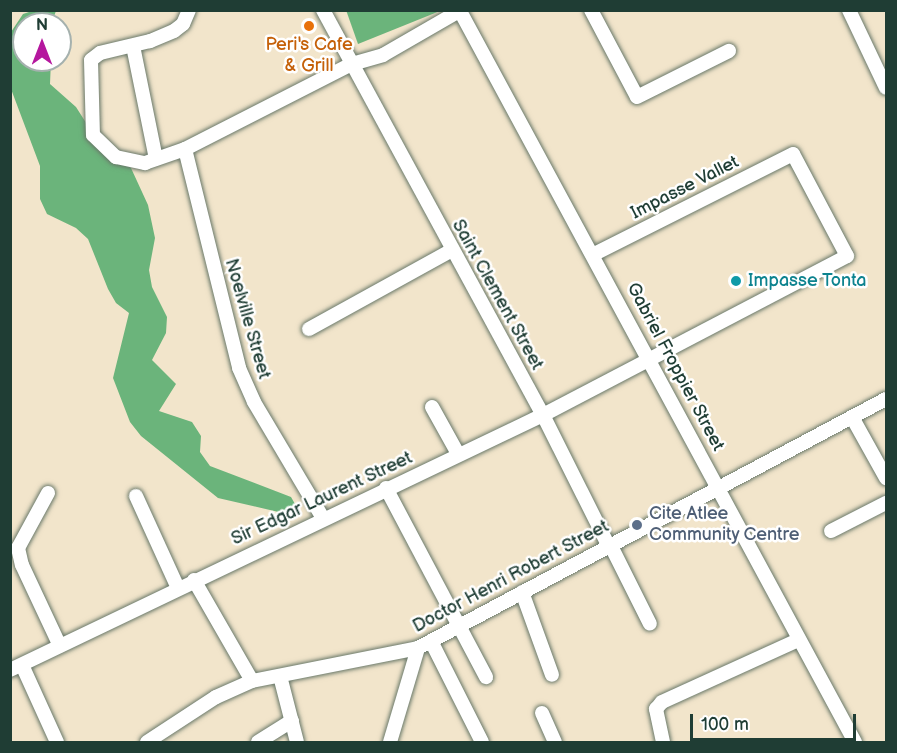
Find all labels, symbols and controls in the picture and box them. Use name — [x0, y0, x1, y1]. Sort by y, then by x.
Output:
north arrow — [12, 12, 72, 72]
text: N — [36, 16, 48, 35]
marker: Peri's Cafe & Grill — [302, 19, 316, 33]
place label: Peri's Cafe & Grill — [265, 35, 353, 78]
street label: Impasse Vallet — [627, 151, 743, 225]
street label: Saint Clement Street — [447, 216, 547, 374]
street label: Noelville Street — [220, 256, 274, 382]
place label: Impasse Tonta — [748, 270, 867, 292]
marker: Impasse Tonta — [729, 274, 743, 288]
street label: Gabriel Froppier Street — [621, 279, 729, 455]
street label: Sir Edgar Laurent Street — [228, 447, 416, 551]
place label: Cite Atlee Community Centre — [649, 504, 801, 546]
street label: Doctor Henri Robert Street — [409, 516, 613, 638]
marker: Cite Atlee Community Centre — [630, 518, 644, 532]
scale bar — [693, 702, 860, 740]
text: 100 m — [701, 714, 749, 735]

